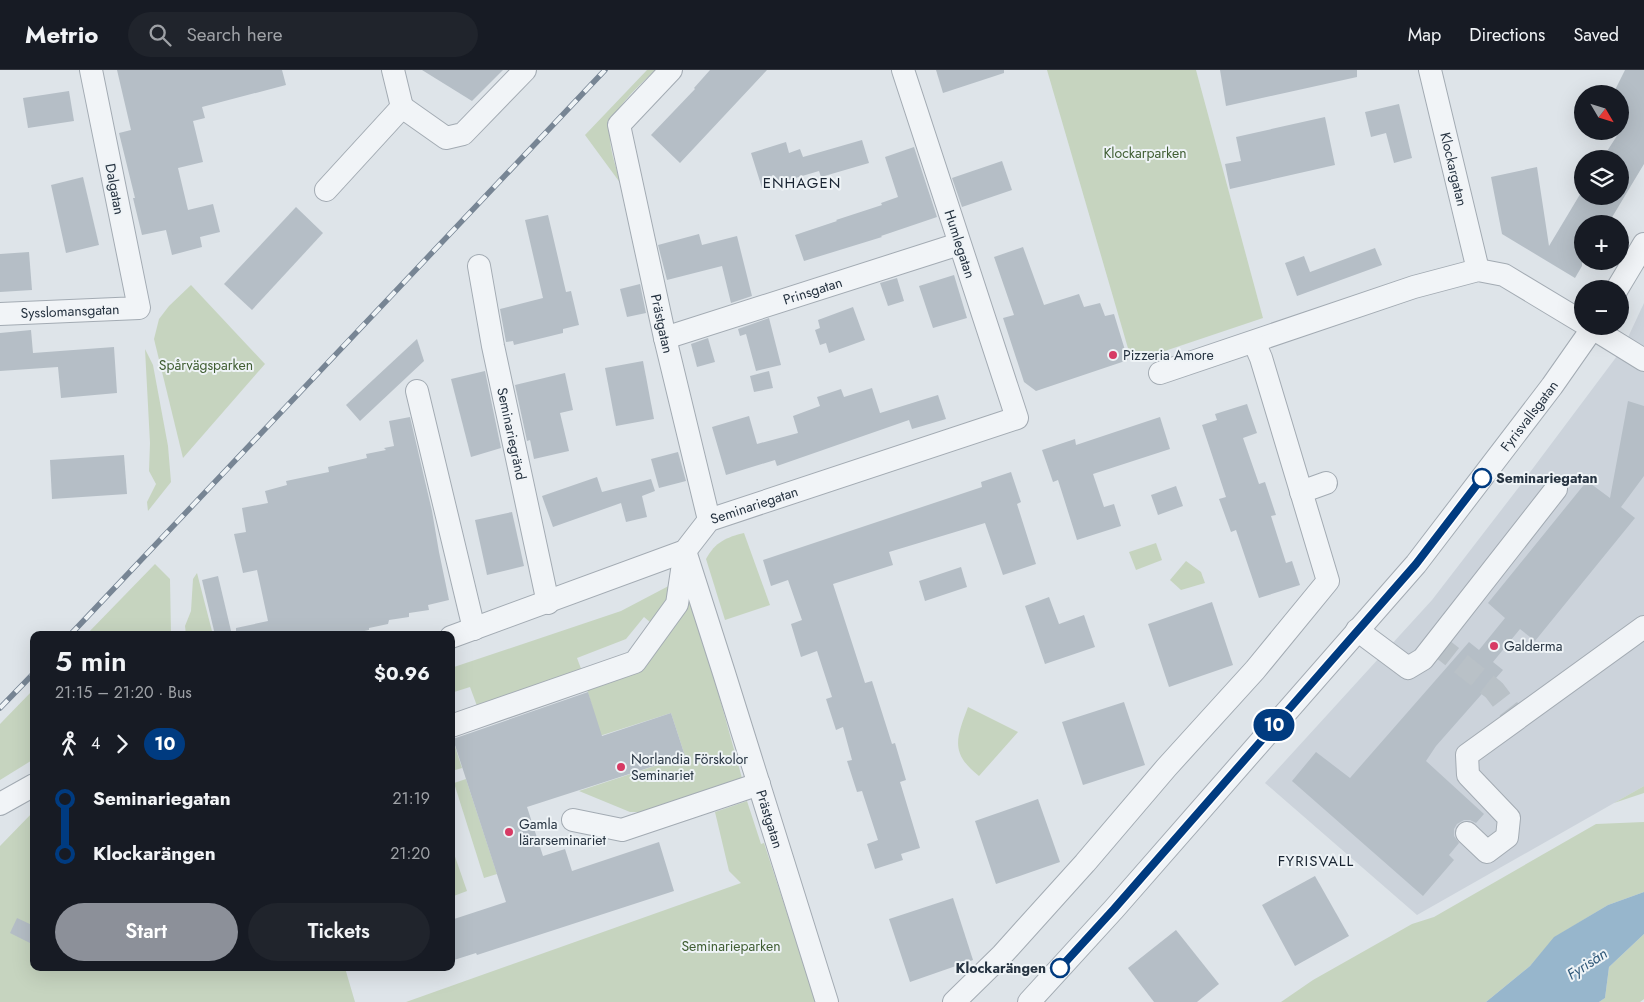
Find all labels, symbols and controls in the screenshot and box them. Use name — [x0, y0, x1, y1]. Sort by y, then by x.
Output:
search box — [128, 12, 478, 57]
text: Metrio — [25, 17, 98, 52]
icon: search — [146, 21, 174, 49]
text: Search here — [186, 21, 283, 48]
text: Map — [1408, 22, 1441, 48]
text: Directions — [1469, 22, 1545, 48]
text: Saved — [1573, 22, 1619, 48]
north arrow — [1574, 85, 1629, 140]
map controls — [1574, 85, 1629, 335]
street label: Klockargatan — [1435, 130, 1472, 208]
park label: Klockarparken — [1103, 143, 1187, 163]
button: layers — [1574, 150, 1629, 205]
street label: Dalgatan — [100, 162, 130, 216]
district label: ENHAGEN — [763, 172, 841, 194]
street label: Humlegatan — [940, 207, 980, 281]
button: + — [1574, 215, 1629, 270]
street label: Prinsgatan — [781, 272, 845, 310]
button: − — [1574, 280, 1629, 335]
street label: Prästgatan — [646, 292, 678, 355]
street label: Sysslomansgatan — [20, 299, 120, 323]
place label: Pizzeria Amore — [1123, 345, 1214, 365]
marker: Pizzeria Amore — [1107, 349, 1119, 361]
park label: Spårvägsparken — [159, 355, 253, 375]
street label: Fyrisvallsgatan — [1496, 376, 1563, 455]
street label: Seminariegränd — [492, 386, 531, 482]
marker: Seminariegatan — [1472, 468, 1492, 488]
place label: Seminariegatan — [1496, 468, 1598, 488]
street label: Seminariegatan — [708, 481, 801, 529]
place label: Galderma — [1504, 636, 1562, 656]
marker: Galderma — [1488, 640, 1500, 652]
text: 5 min — [55, 641, 127, 682]
text: $0.96 — [374, 660, 430, 687]
text: 21:15 – 21:20 · Bus — [55, 681, 192, 704]
line badge: 10 — [1252, 709, 1296, 741]
text: 10 — [1263, 712, 1285, 738]
icon: walk — [55, 730, 83, 758]
icon: forward — [108, 730, 136, 758]
text: 10 — [154, 731, 175, 757]
text: 4 — [91, 732, 100, 755]
place label: Norlandia Förskolor Seminariet — [631, 749, 748, 785]
marker: Norlandia Förskolor Seminariet — [615, 761, 627, 773]
text: Seminariegatan — [93, 785, 231, 812]
text: 21:19 — [392, 787, 430, 810]
street label: Prästgatan — [751, 787, 788, 851]
place label: Gamla lärarseminariet — [519, 814, 606, 850]
marker: Gamla lärarseminariet — [503, 826, 515, 838]
text: Klockarängen — [93, 840, 216, 867]
text: 21:20 — [390, 842, 430, 865]
district label: FYRISVALL — [1278, 850, 1354, 872]
button: Start — [55, 903, 238, 961]
button: Tickets — [248, 903, 430, 961]
park label: Seminarieparken — [681, 936, 781, 956]
water label: Fyrisån — [1562, 943, 1612, 985]
place label: Klockarängen — [956, 958, 1046, 978]
marker: Klockarängen — [1050, 958, 1070, 978]

